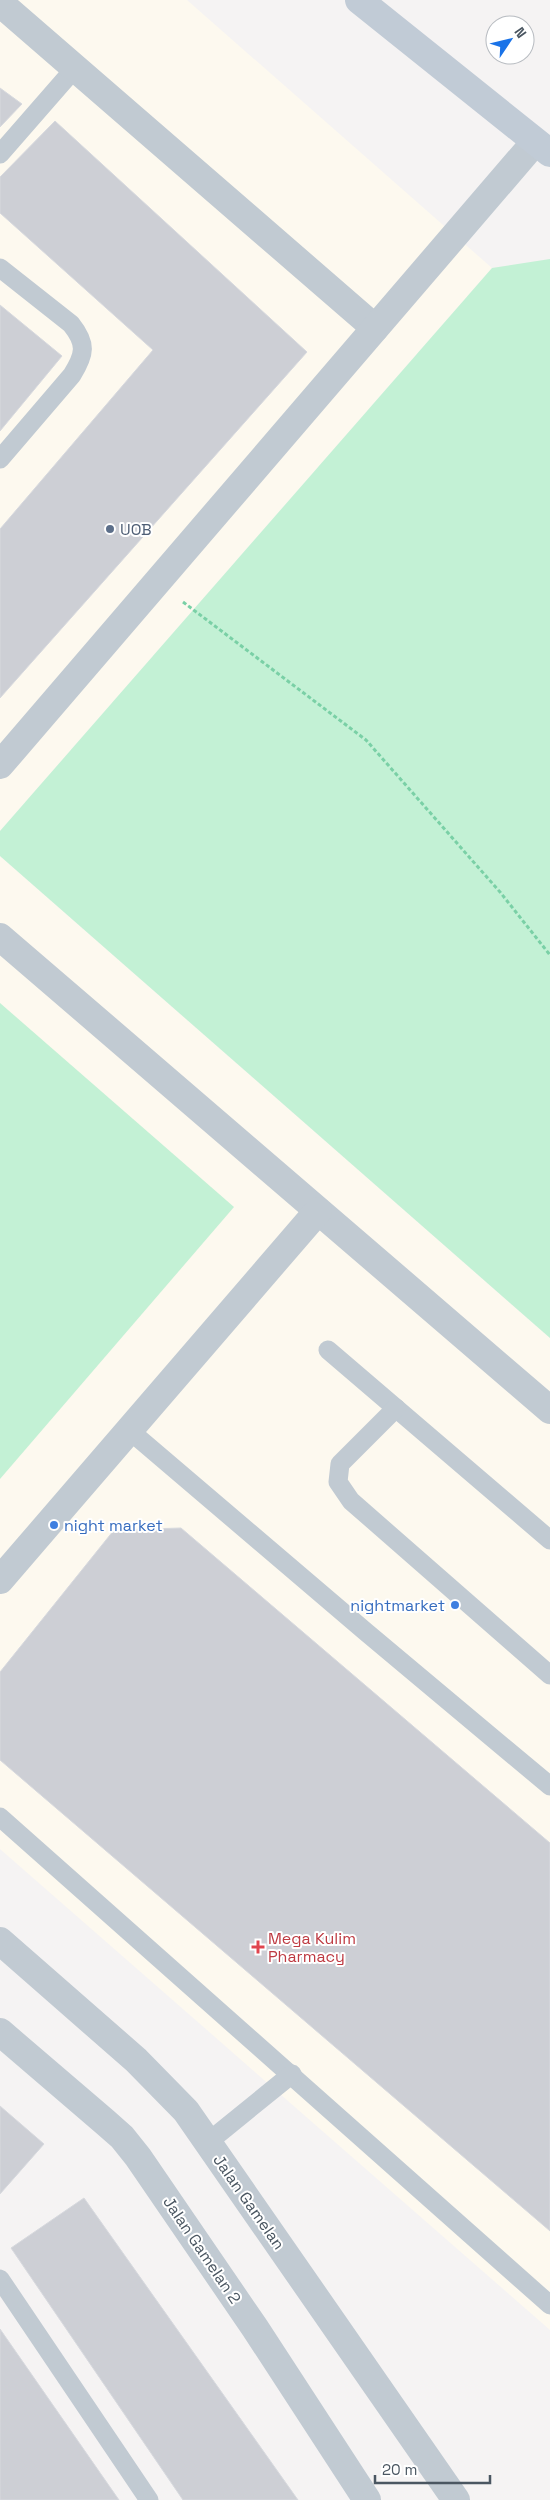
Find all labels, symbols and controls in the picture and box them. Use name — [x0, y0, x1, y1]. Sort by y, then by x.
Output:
north arrow — [485, 15, 535, 65]
text: N — [511, 24, 531, 42]
place label: UOB — [120, 519, 152, 540]
marker: UOB — [104, 523, 116, 535]
place label: night market — [64, 1515, 163, 1536]
marker: night market — [48, 1519, 60, 1531]
place label: nightmarket — [350, 1595, 445, 1616]
marker: nightmarket — [449, 1599, 461, 1611]
place label: Mega Kulim Pharmacy — [268, 1928, 356, 1967]
marker: Mega Kulim Pharmacy — [252, 1941, 264, 1953]
street label: Jalan Gamelan — [208, 2150, 290, 2254]
street label: Jalan Gamelan 2 — [158, 2192, 246, 2308]
scale bar — [375, 2452, 490, 2484]
text: 20 m — [382, 2460, 417, 2479]

